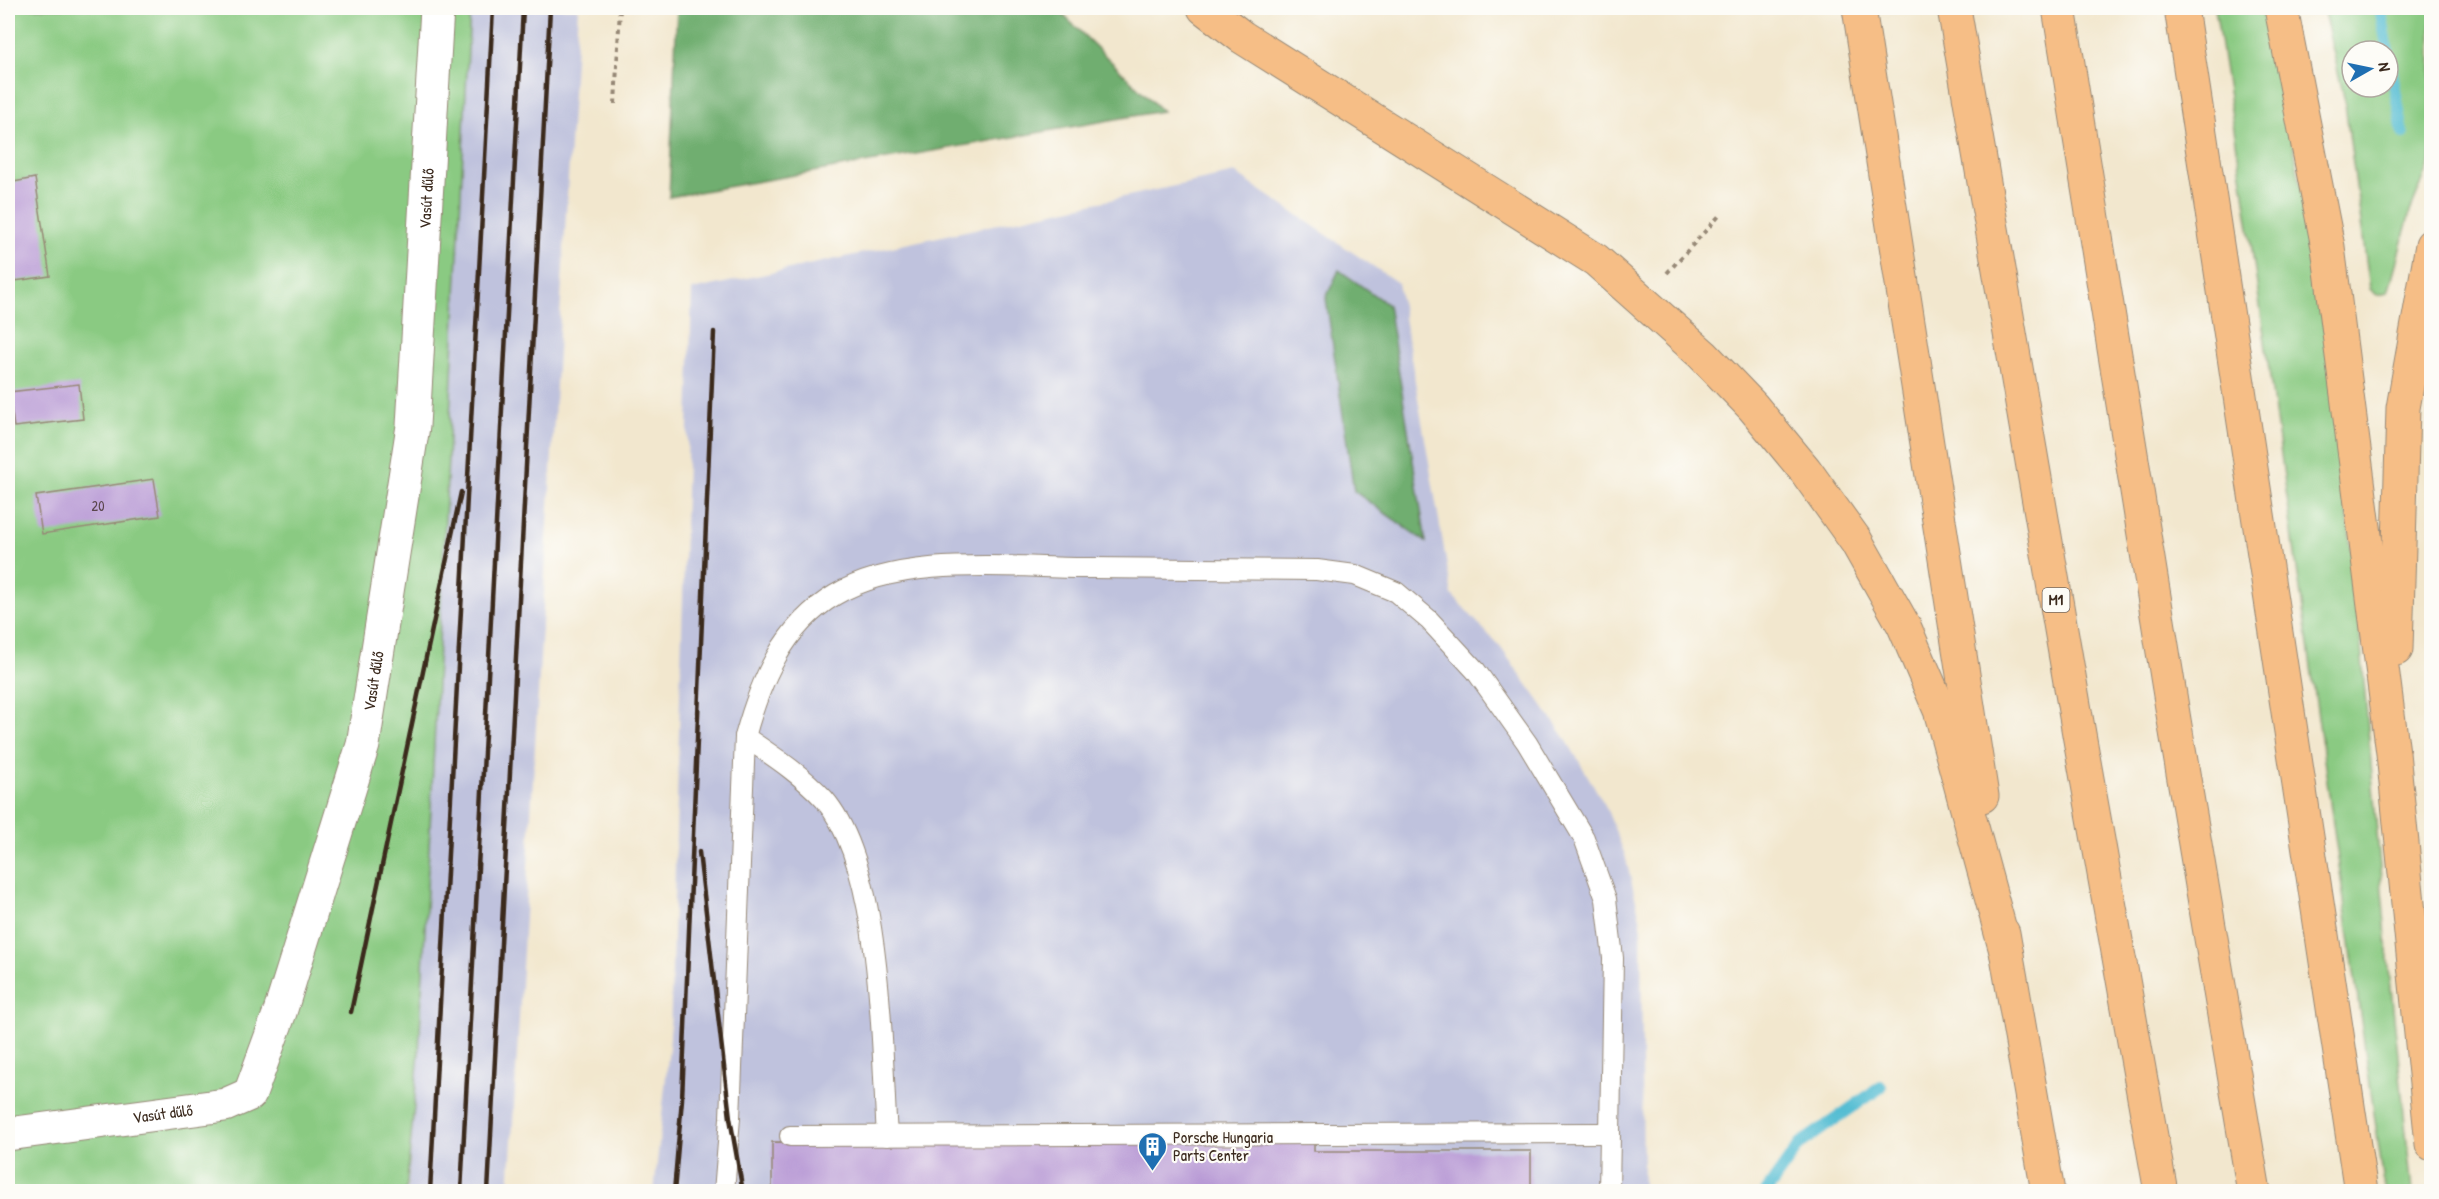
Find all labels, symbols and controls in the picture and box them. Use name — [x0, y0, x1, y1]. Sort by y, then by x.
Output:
north arrow — [2340, 39, 2400, 99]
text: N — [2373, 61, 2396, 73]
street label: Vasút dűlő — [413, 167, 439, 229]
house number: 20 — [92, 496, 104, 515]
road number: M1 — [2042, 588, 2070, 612]
street label: Vasút dűlő — [357, 649, 389, 713]
street label: Vasút dűlő — [131, 1098, 195, 1128]
place label: Porsche Hungaria Parts Center — [1173, 1126, 1273, 1166]
building icon: Porsche Hungaria Parts Center — [1136, 1130, 1168, 1172]

